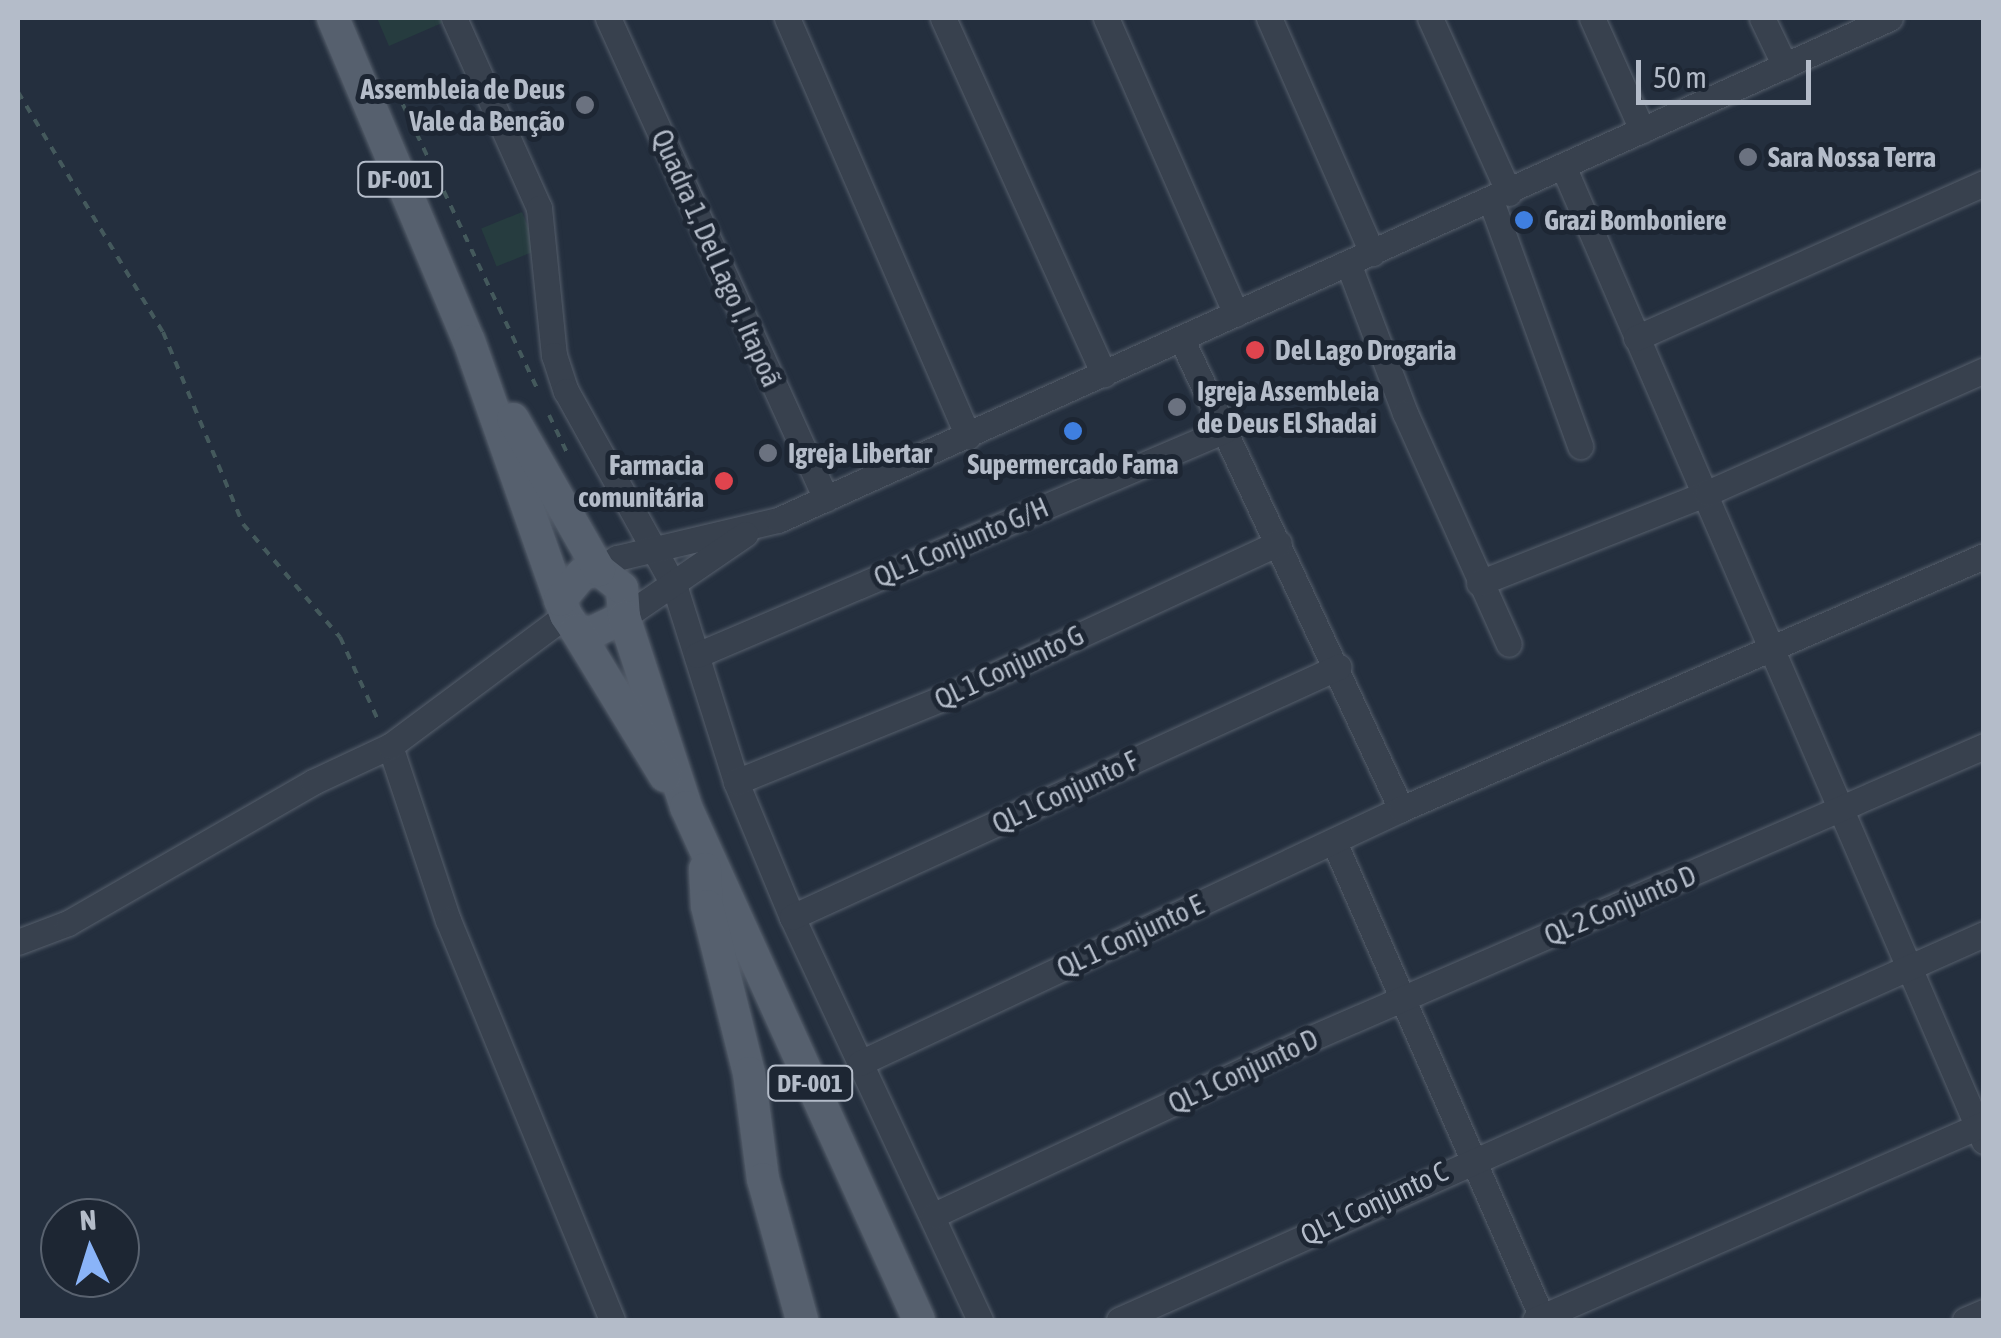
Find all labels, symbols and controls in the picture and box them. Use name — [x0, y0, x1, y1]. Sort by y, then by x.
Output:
scale bar — [1641, 40, 1816, 102]
text: 50 m — [1653, 60, 1707, 94]
place label: Assembleia de Deus Vale da Benção — [361, 72, 565, 138]
marker: Assembleia de Deus Vale da Benção — [574, 94, 596, 116]
street label: Quadra 1, Del Lago I, Itapoã — [645, 124, 789, 392]
place label: Sara Nossa Terra — [1768, 140, 1936, 174]
marker: Sara Nossa Terra — [1737, 146, 1759, 168]
road number: DF-001 — [355, 159, 445, 199]
place label: Grazi Bomboniere — [1544, 203, 1727, 237]
marker: Grazi Bomboniere — [1513, 209, 1535, 231]
place label: Del Lago Drogaria — [1275, 333, 1456, 367]
marker: Del Lago Drogaria — [1244, 339, 1266, 361]
place label: Igreja Assembleia de Deus El Shadai — [1197, 374, 1379, 440]
marker: Igreja Assembleia de Deus El Shadai — [1166, 396, 1188, 418]
marker: Supermercado Fama — [1062, 420, 1084, 442]
place label: Igreja Libertar — [788, 436, 932, 470]
marker: Igreja Libertar — [757, 442, 779, 464]
place label: Supermercado Fama — [967, 447, 1179, 481]
place label: Farmacia comunitária — [578, 448, 704, 514]
marker: Farmacia comunitária — [713, 470, 735, 492]
street label: QL 1 Conjunto G/H — [869, 490, 1053, 594]
street label: QL 1 Conjunto G — [929, 618, 1089, 716]
street label: QL 1 Conjunto F — [987, 744, 1143, 840]
street label: QL 2 Conjunto D — [1539, 858, 1701, 952]
street label: QL 1 Conjunto E — [1051, 887, 1209, 985]
street label: QL 1 Conjunto D — [1163, 1022, 1323, 1120]
road number: DF-001 — [765, 1063, 855, 1103]
street label: QL 1 Conjunto C — [1295, 1154, 1453, 1252]
north arrow — [40, 1198, 140, 1298]
text: N — [79, 1204, 97, 1237]

